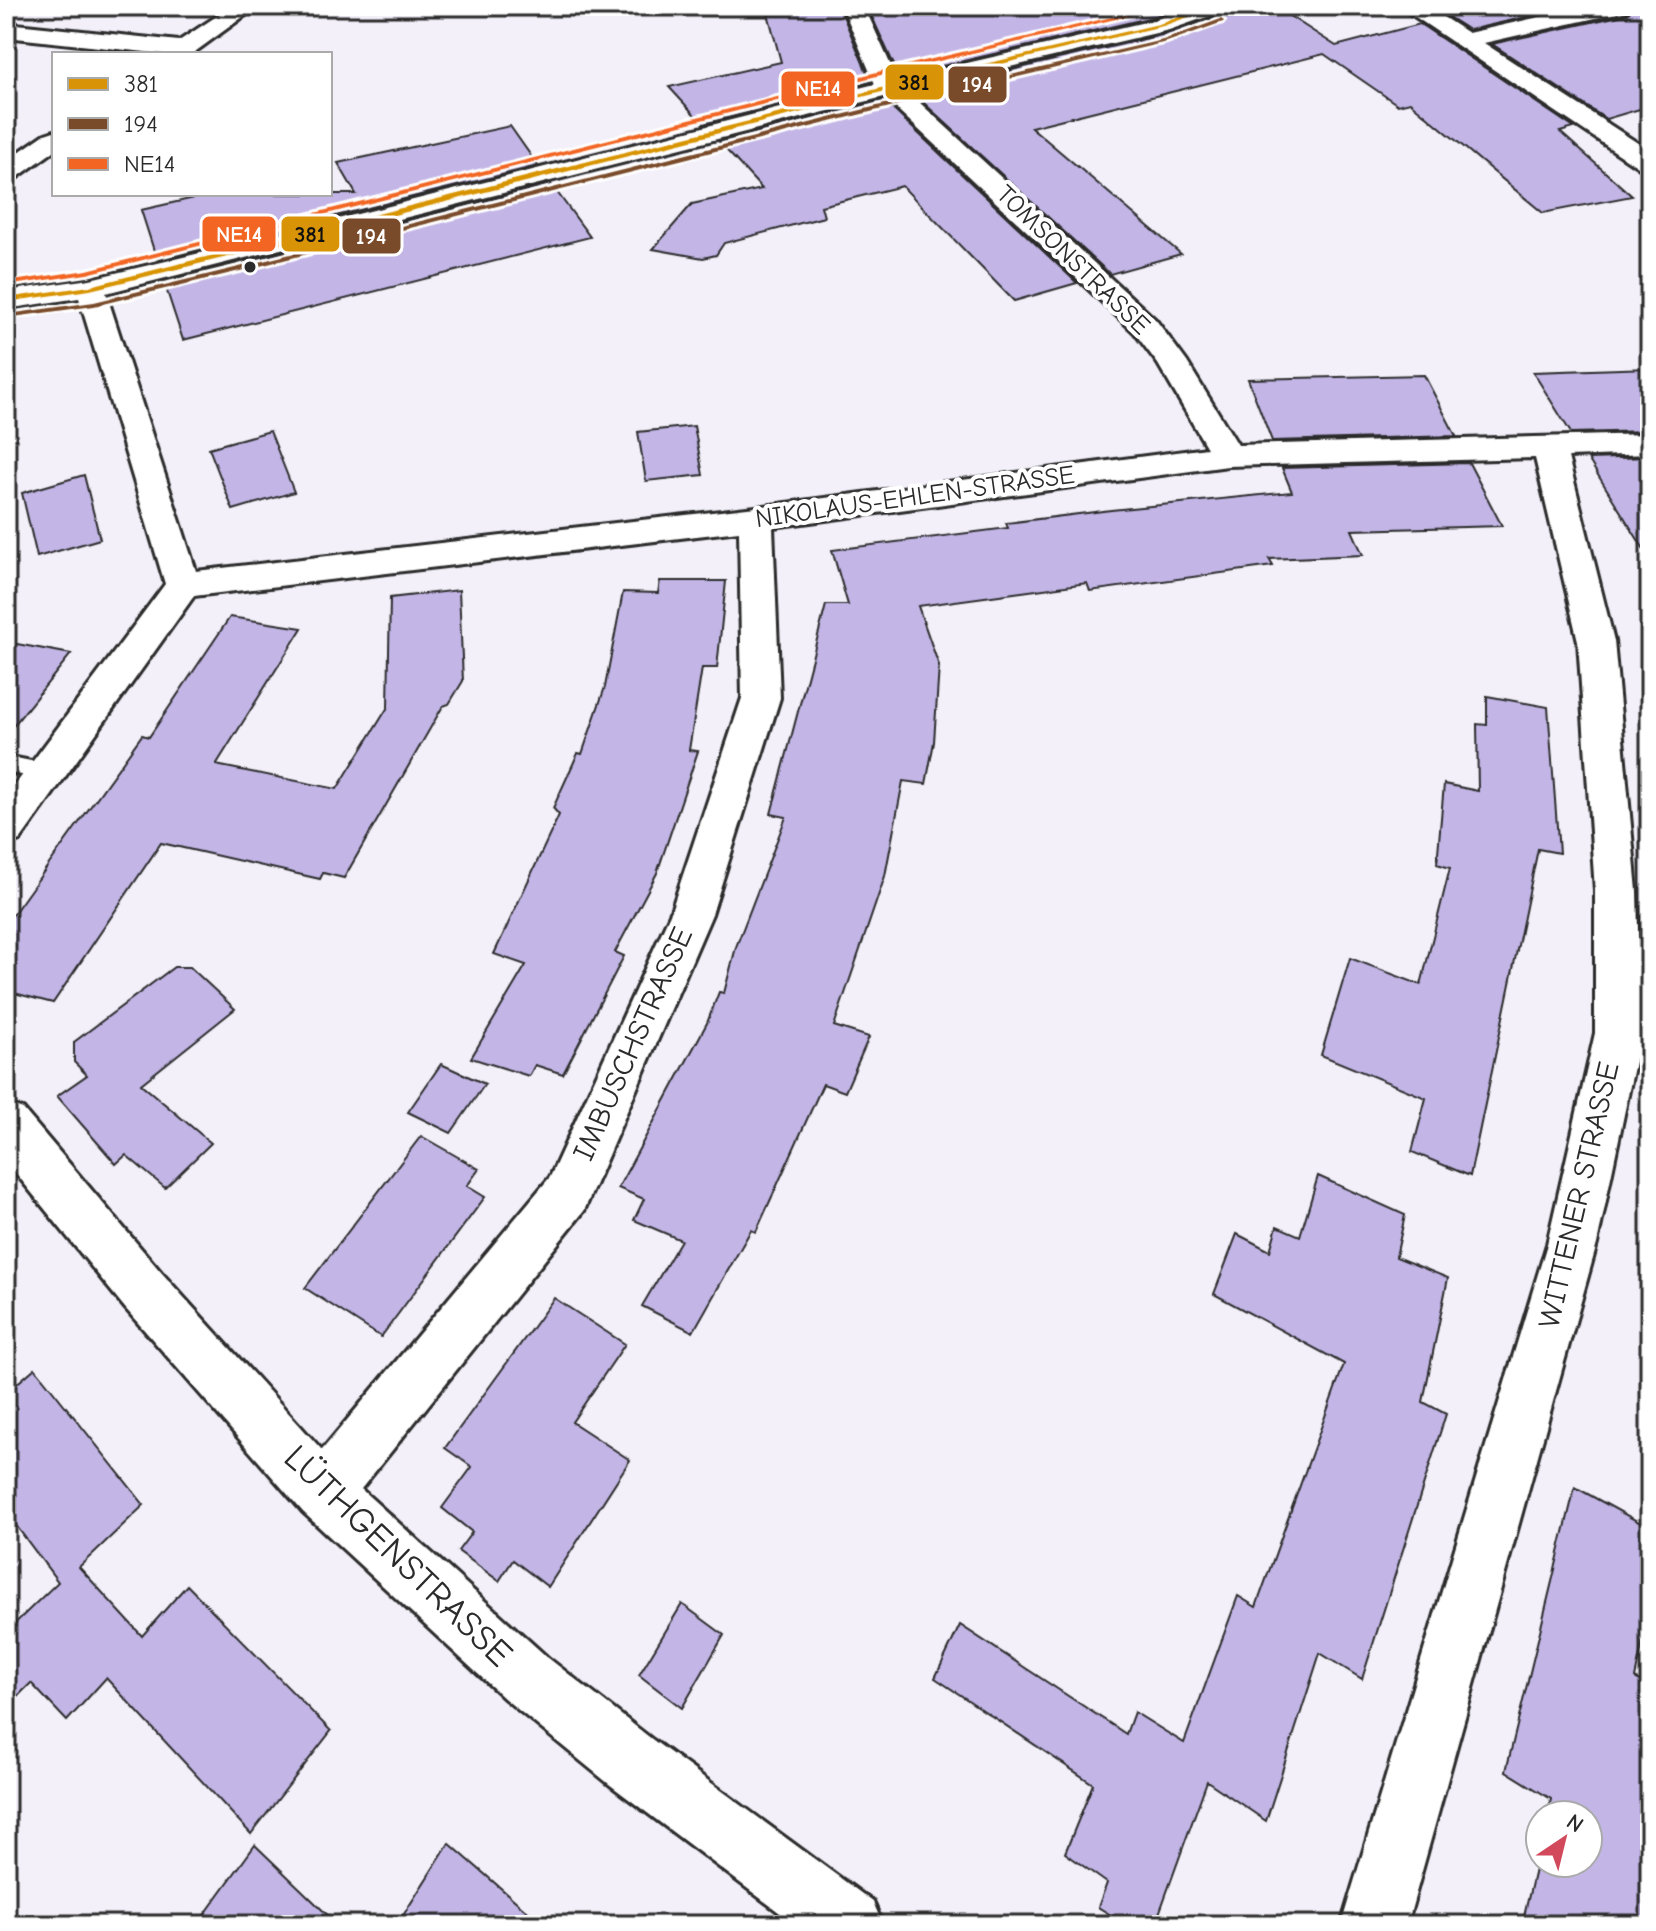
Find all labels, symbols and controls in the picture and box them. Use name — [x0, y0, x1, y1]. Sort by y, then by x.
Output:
legend — [52, 52, 332, 196]
line badge: 381 — [884, 63, 945, 101]
line badge: 194 — [947, 65, 1008, 104]
text: 381 — [124, 70, 158, 98]
line badge: NE14 — [780, 70, 856, 108]
text: 381 — [899, 70, 929, 96]
text: 194 — [962, 72, 992, 98]
text: NE14 — [795, 76, 841, 102]
text: 194 — [124, 110, 158, 138]
text: NE14 — [124, 150, 175, 178]
street label: TOMSONSTRASSE — [990, 179, 1156, 341]
line badge: NE14 — [201, 215, 277, 253]
line badge: 381 — [280, 215, 341, 253]
line badge: 194 — [341, 217, 402, 255]
text: NE14 — [216, 222, 262, 248]
text: 381 — [295, 222, 325, 248]
text: 194 — [356, 224, 386, 250]
unlabelled marker — [242, 259, 258, 275]
street label: NIKOLAUS-EHLEN-STRASSE — [753, 460, 1077, 534]
street label: IMBUSCHSTRASSE — [566, 922, 700, 1166]
street label: WITTENER STRASSE — [1531, 1058, 1627, 1332]
street label: LÜTHGENSTRASSE — [276, 1437, 520, 1675]
north arrow — [1524, 1799, 1604, 1879]
text: N — [1562, 1809, 1588, 1838]

